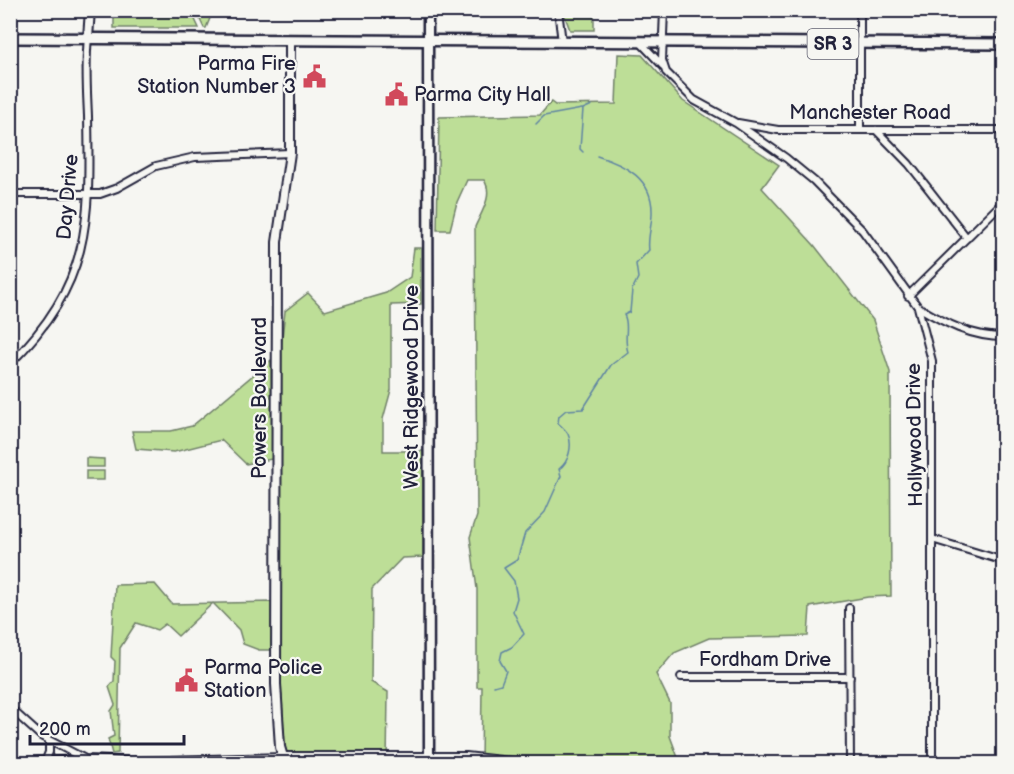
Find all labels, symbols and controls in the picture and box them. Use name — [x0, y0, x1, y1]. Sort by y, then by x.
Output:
road number: SR 3 — [808, 29, 858, 59]
place label: Parma Fire Station Number 3 — [137, 52, 296, 99]
public building icon: Parma Fire Station Number 3 — [301, 63, 327, 89]
public building icon: Parma City Hall — [383, 82, 409, 108]
place label: Parma City Hall — [414, 83, 551, 107]
street label: Manchester Road — [789, 101, 951, 125]
street label: Day Drive — [52, 153, 84, 241]
street label: West Ridgewood Drive — [400, 285, 424, 489]
street label: Powers Boulevard — [248, 317, 272, 479]
street label: Hollywood Drive — [902, 363, 928, 507]
street label: Fordham Drive — [699, 648, 831, 672]
place label: Parma Police Station — [204, 656, 322, 703]
public building icon: Parma Police Station — [173, 667, 199, 693]
scale bar — [30, 708, 184, 746]
text: 200 m — [39, 719, 91, 740]

